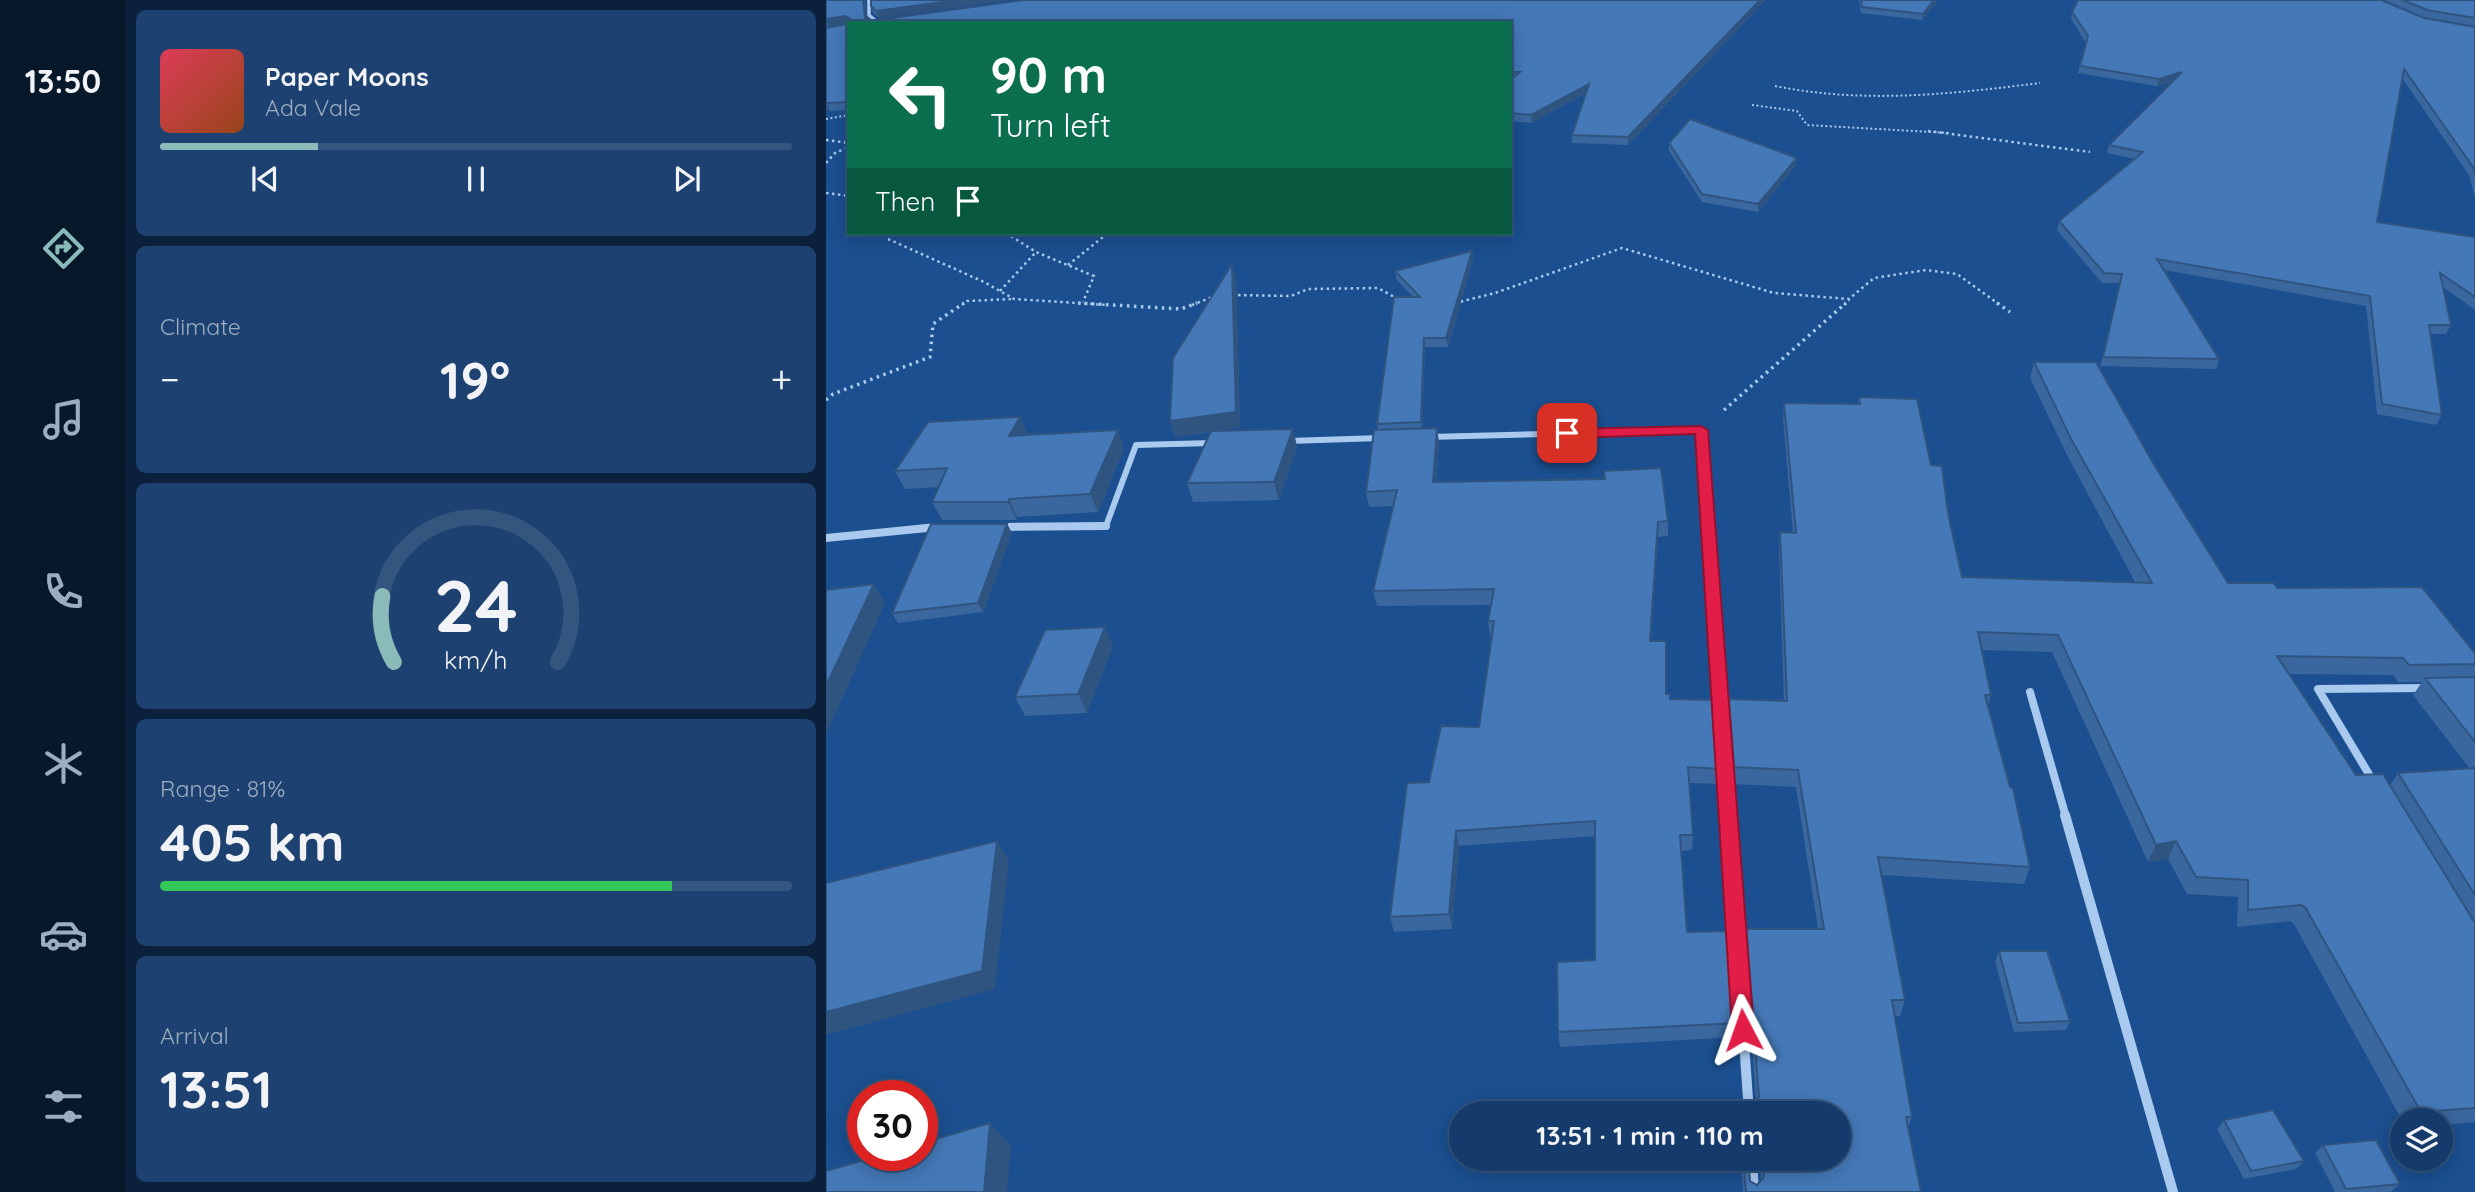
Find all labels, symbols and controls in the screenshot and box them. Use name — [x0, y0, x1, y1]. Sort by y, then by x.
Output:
text: 90 m — [990, 44, 1107, 105]
icon: left — [875, 49, 966, 140]
text: Paper Moons — [265, 60, 429, 93]
text: 13:50 — [25, 61, 101, 101]
text: Ada Vale — [265, 93, 361, 122]
text: Turn left — [990, 105, 1111, 145]
icon: previous — [246, 160, 284, 198]
icon: pause — [457, 160, 495, 198]
icon: next — [668, 160, 706, 198]
icon: arrive — [949, 182, 987, 220]
text: Then — [875, 185, 935, 218]
icon: directions — [39, 224, 88, 273]
text: Climate — [160, 312, 241, 341]
text: 19° — [440, 347, 510, 412]
text: − — [160, 355, 180, 403]
text: + — [771, 355, 792, 403]
icon: music — [39, 395, 88, 444]
pin — [1537, 403, 1597, 463]
icon: arrive — [1548, 414, 1586, 452]
text: 24 — [434, 559, 518, 650]
icon: phone — [39, 567, 88, 616]
text: km/h — [444, 644, 508, 675]
icon: climate — [39, 739, 88, 788]
text: Range · 81% — [160, 774, 285, 803]
text: 405 km — [160, 809, 345, 874]
icon: car — [39, 910, 88, 959]
position arrow — [1706, 993, 1780, 1067]
text: Arrival — [160, 1021, 229, 1050]
text: 13:51 — [160, 1056, 273, 1121]
speed limit sign: 30 — [847, 1080, 938, 1171]
icon: filters — [39, 1082, 88, 1131]
map controls — [2390, 1108, 2453, 1171]
button: layers — [2390, 1108, 2453, 1171]
text: 13:51 · 1 min · 110 m — [1536, 1119, 1764, 1152]

